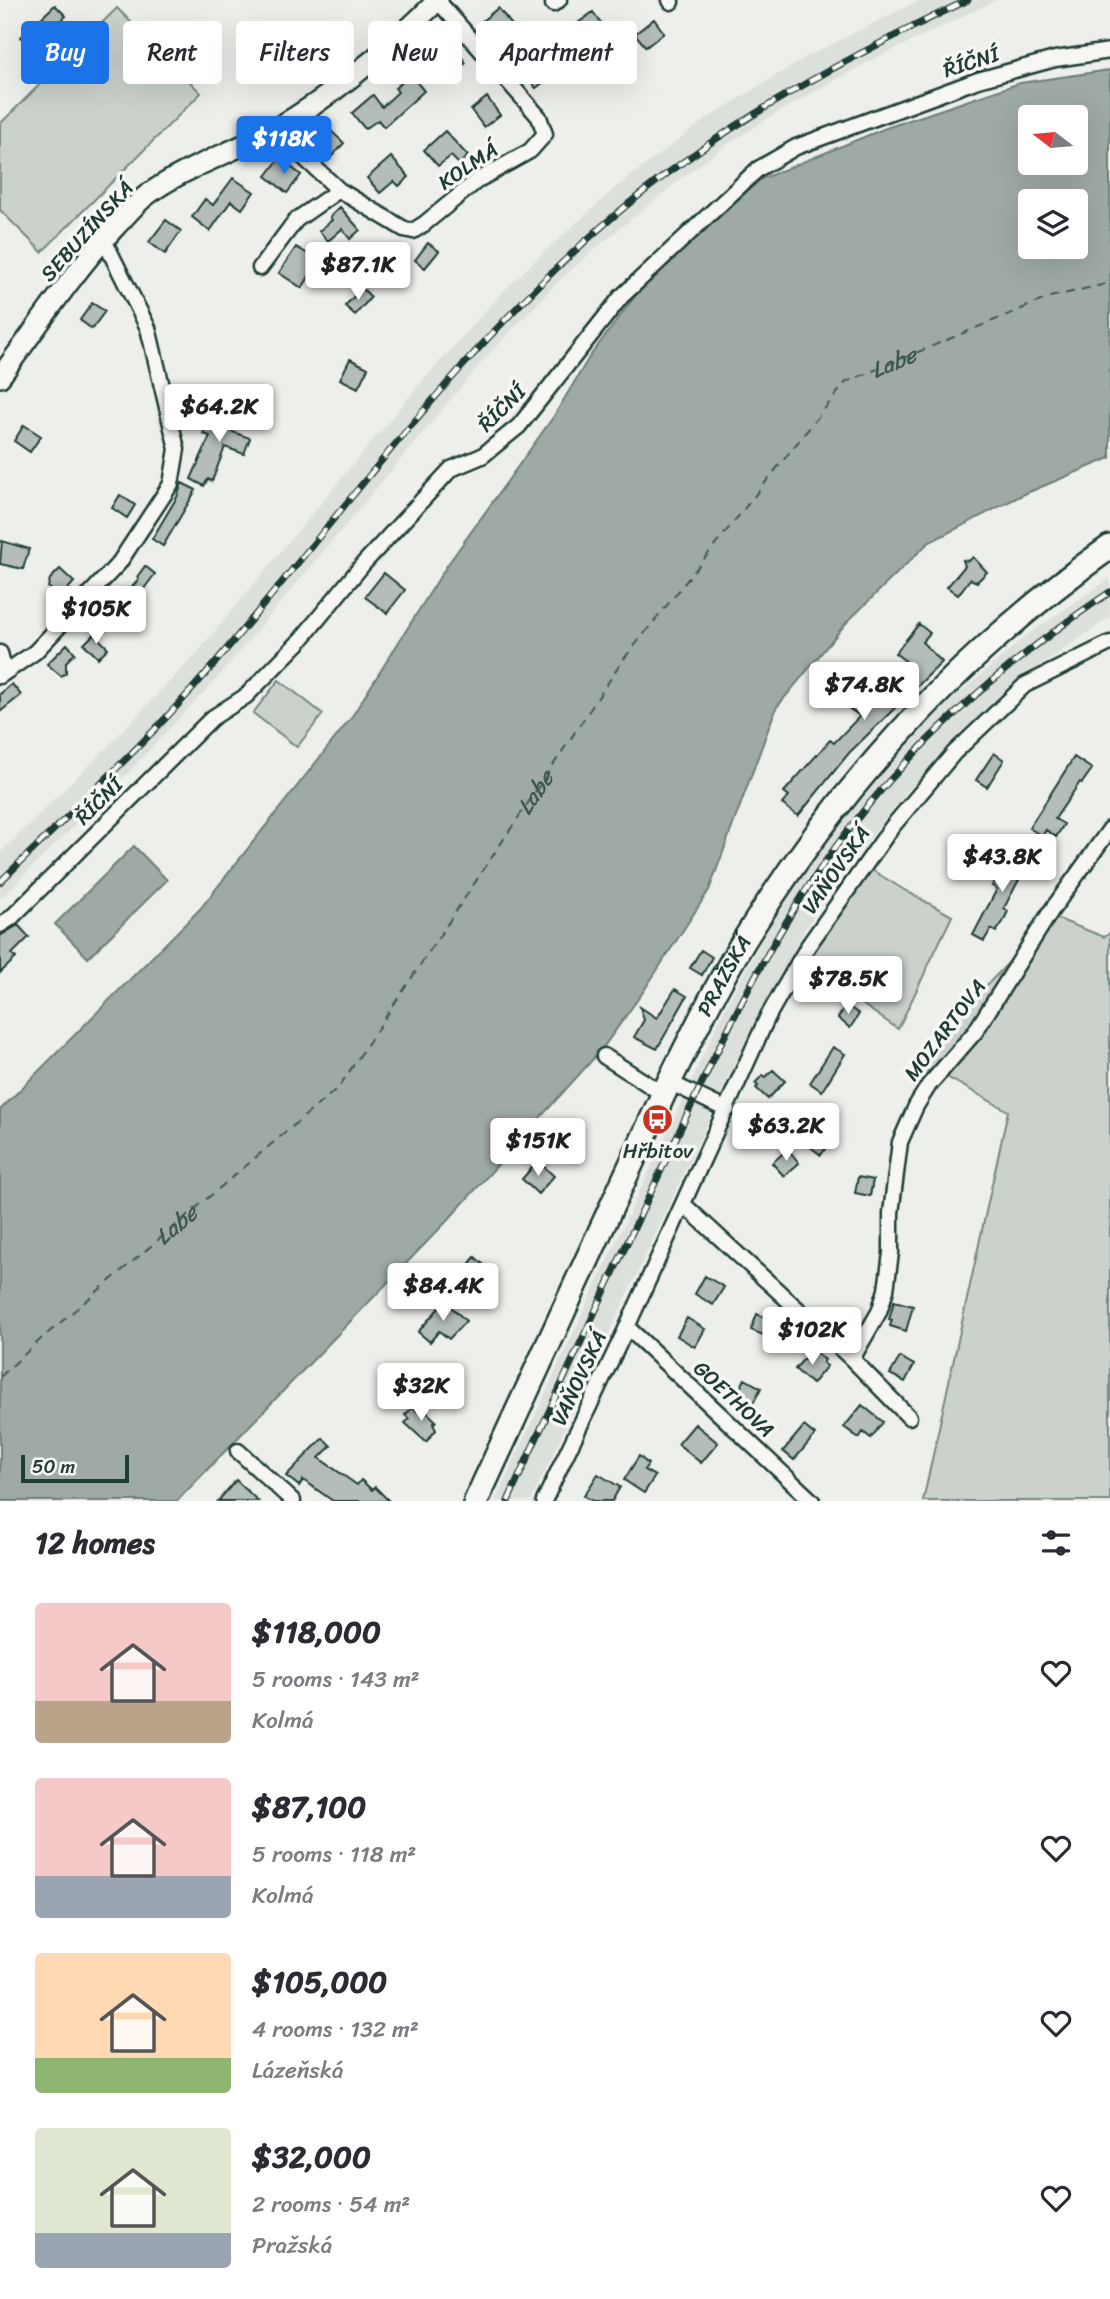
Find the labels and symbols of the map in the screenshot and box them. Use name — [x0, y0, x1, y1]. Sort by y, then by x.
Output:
street label: ŘÍČNÍ — [938, 35, 1006, 89]
north arrow — [1018, 105, 1088, 175]
pin: $118K — [235, 116, 333, 176]
street label: KOLMÁ — [430, 130, 508, 200]
street label: SEBUZÍNSKÁ — [31, 170, 145, 291]
pin: $87.1K — [301, 243, 415, 302]
water label: Labe — [864, 334, 925, 391]
street label: ŘÍČNÍ — [468, 373, 537, 442]
pin: $64.2K — [162, 384, 276, 444]
pin: $105K — [47, 586, 145, 646]
pin: $74.8K — [807, 662, 921, 722]
water label: Labe — [505, 760, 567, 823]
street label: ŘÍČNÍ — [65, 766, 134, 835]
street label: VAŇOVSKÁ — [791, 816, 882, 922]
pin: $43.8K — [945, 834, 1059, 894]
street label: PRAŽSKÁ — [686, 926, 763, 1023]
pin: $78.5K — [791, 956, 905, 1016]
street label: MOZARTOVA — [894, 970, 996, 1090]
bus stop icon: Hřbitov — [641, 1102, 675, 1136]
pin: $63.2K — [729, 1104, 843, 1163]
pin: $151K — [489, 1118, 587, 1178]
place label: Hřbitov — [623, 1132, 694, 1170]
water label: Labe — [146, 1193, 209, 1256]
pin: $84.4K — [386, 1264, 500, 1323]
pin: $102K — [763, 1308, 861, 1367]
street label: VAŇOVSKÁ — [540, 1322, 619, 1432]
street label: GOETHOVA — [684, 1351, 784, 1447]
pin: $32K — [380, 1364, 462, 1423]
scale bar — [21, 1452, 130, 1484]

